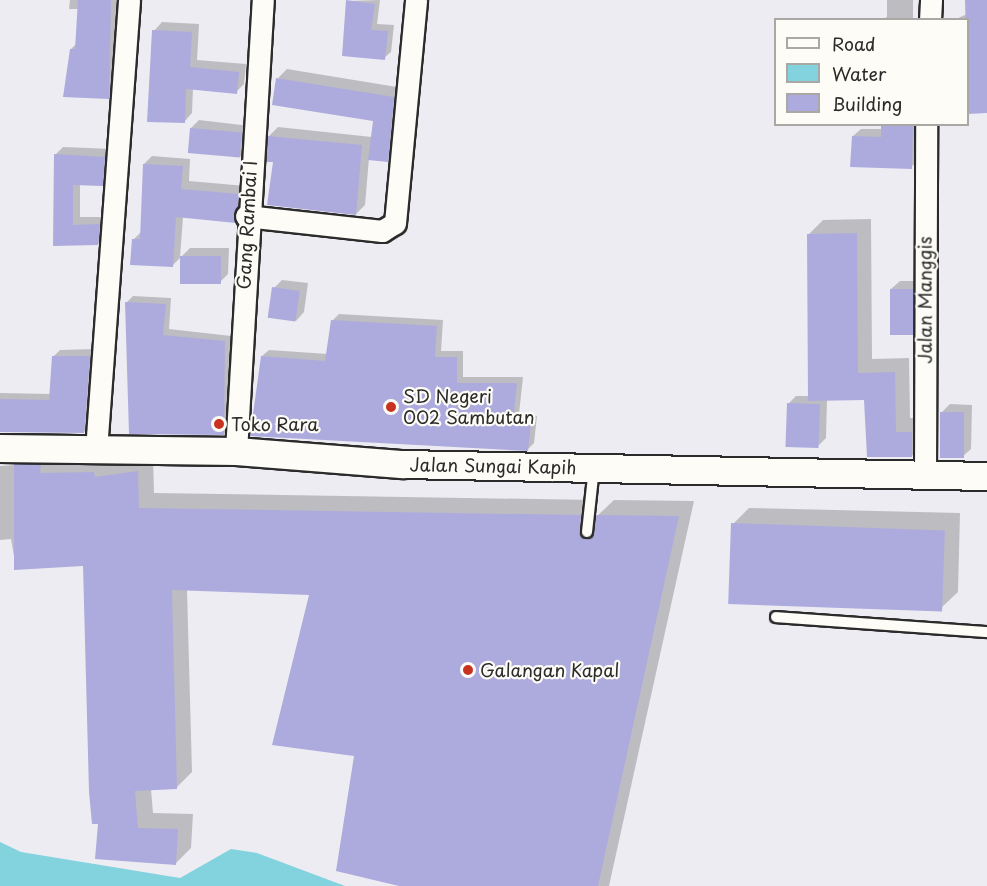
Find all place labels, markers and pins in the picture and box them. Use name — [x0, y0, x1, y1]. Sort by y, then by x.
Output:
place label: SD Negeri 002 Sambutan — [403, 386, 537, 428]
marker: SD Negeri 002 Sambutan — [384, 400, 398, 414]
place label: Toko Rara — [231, 413, 320, 435]
marker: Toko Rara — [212, 417, 226, 431]
place label: Galangan Kapal — [480, 659, 620, 681]
marker: Galangan Kapal — [461, 663, 475, 677]

